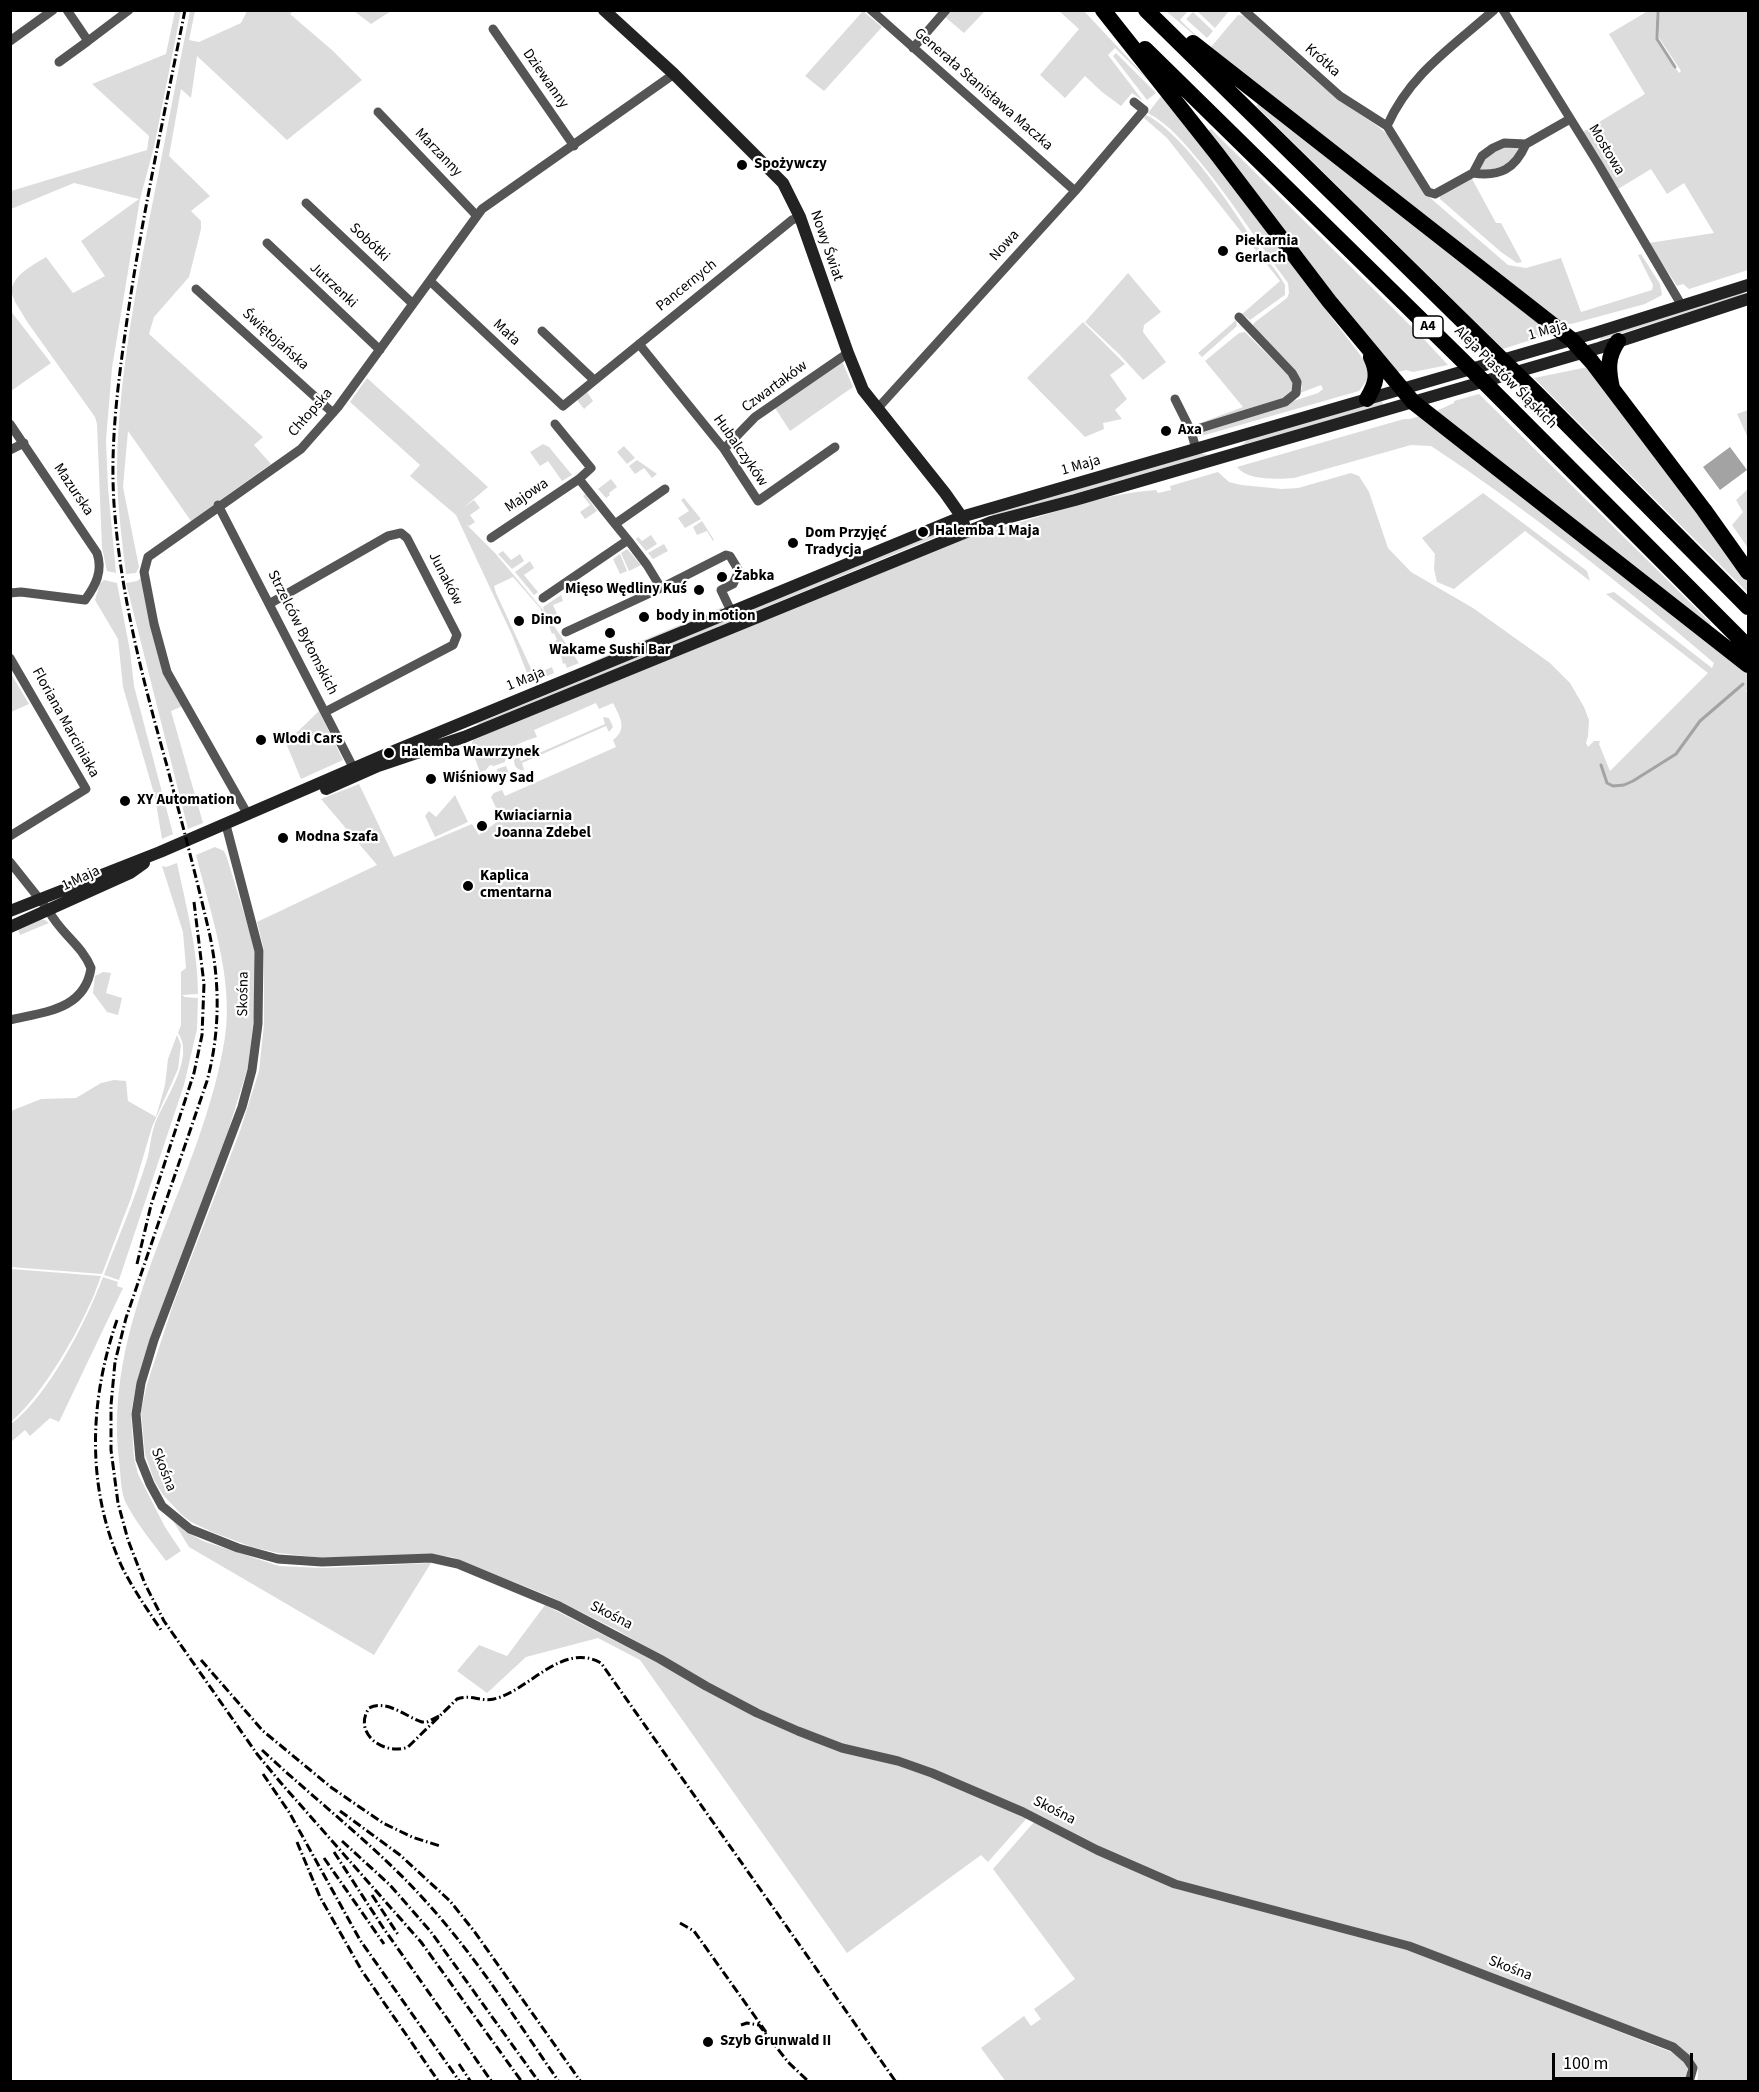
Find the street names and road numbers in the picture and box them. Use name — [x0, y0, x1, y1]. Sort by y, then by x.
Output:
street label: Generała Stanisława Maczka — [910, 25, 1056, 155]
street label: Krótka — [1300, 41, 1344, 81]
street label: Dziewanny — [518, 46, 572, 112]
street label: Mostowa — [1584, 121, 1628, 179]
street label: Marzanny — [410, 125, 466, 181]
street label: Nowy Świat — [806, 208, 846, 284]
street label: Sobótki — [345, 220, 393, 266]
street label: Nowa — [986, 227, 1024, 265]
street label: Pancernych — [653, 256, 721, 316]
street label: Jutrzenki — [305, 259, 361, 313]
street label: Świętojańska — [238, 305, 312, 375]
street label: Mała — [489, 316, 523, 350]
road number: A4 — [1413, 316, 1443, 338]
street label: 1 Maja — [1526, 317, 1570, 345]
street label: Aleja Piastów Śląskich — [1450, 323, 1560, 433]
street label: Czwartaków — [739, 357, 811, 417]
street label: Chłopska — [285, 385, 337, 441]
street label: Hubalczyków — [709, 412, 771, 490]
street label: 1 Maja — [1059, 452, 1103, 480]
street label: Mazurska — [49, 460, 97, 520]
street label: Majowa — [502, 475, 552, 517]
street label: Junaków — [424, 549, 466, 609]
street label: Strzelców Bytomskich — [263, 568, 341, 698]
street label: 1 Maja — [504, 664, 548, 696]
street label: Floriana Marciniaka — [27, 665, 103, 781]
street label: 1 Maja — [59, 862, 103, 896]
street label: Skośna — [235, 971, 253, 1017]
street label: Skośna — [146, 1446, 180, 1494]
street label: Skośna — [587, 1598, 635, 1634]
street label: Skośna — [1030, 1793, 1078, 1829]
street label: Skośna — [1486, 1952, 1534, 1986]

